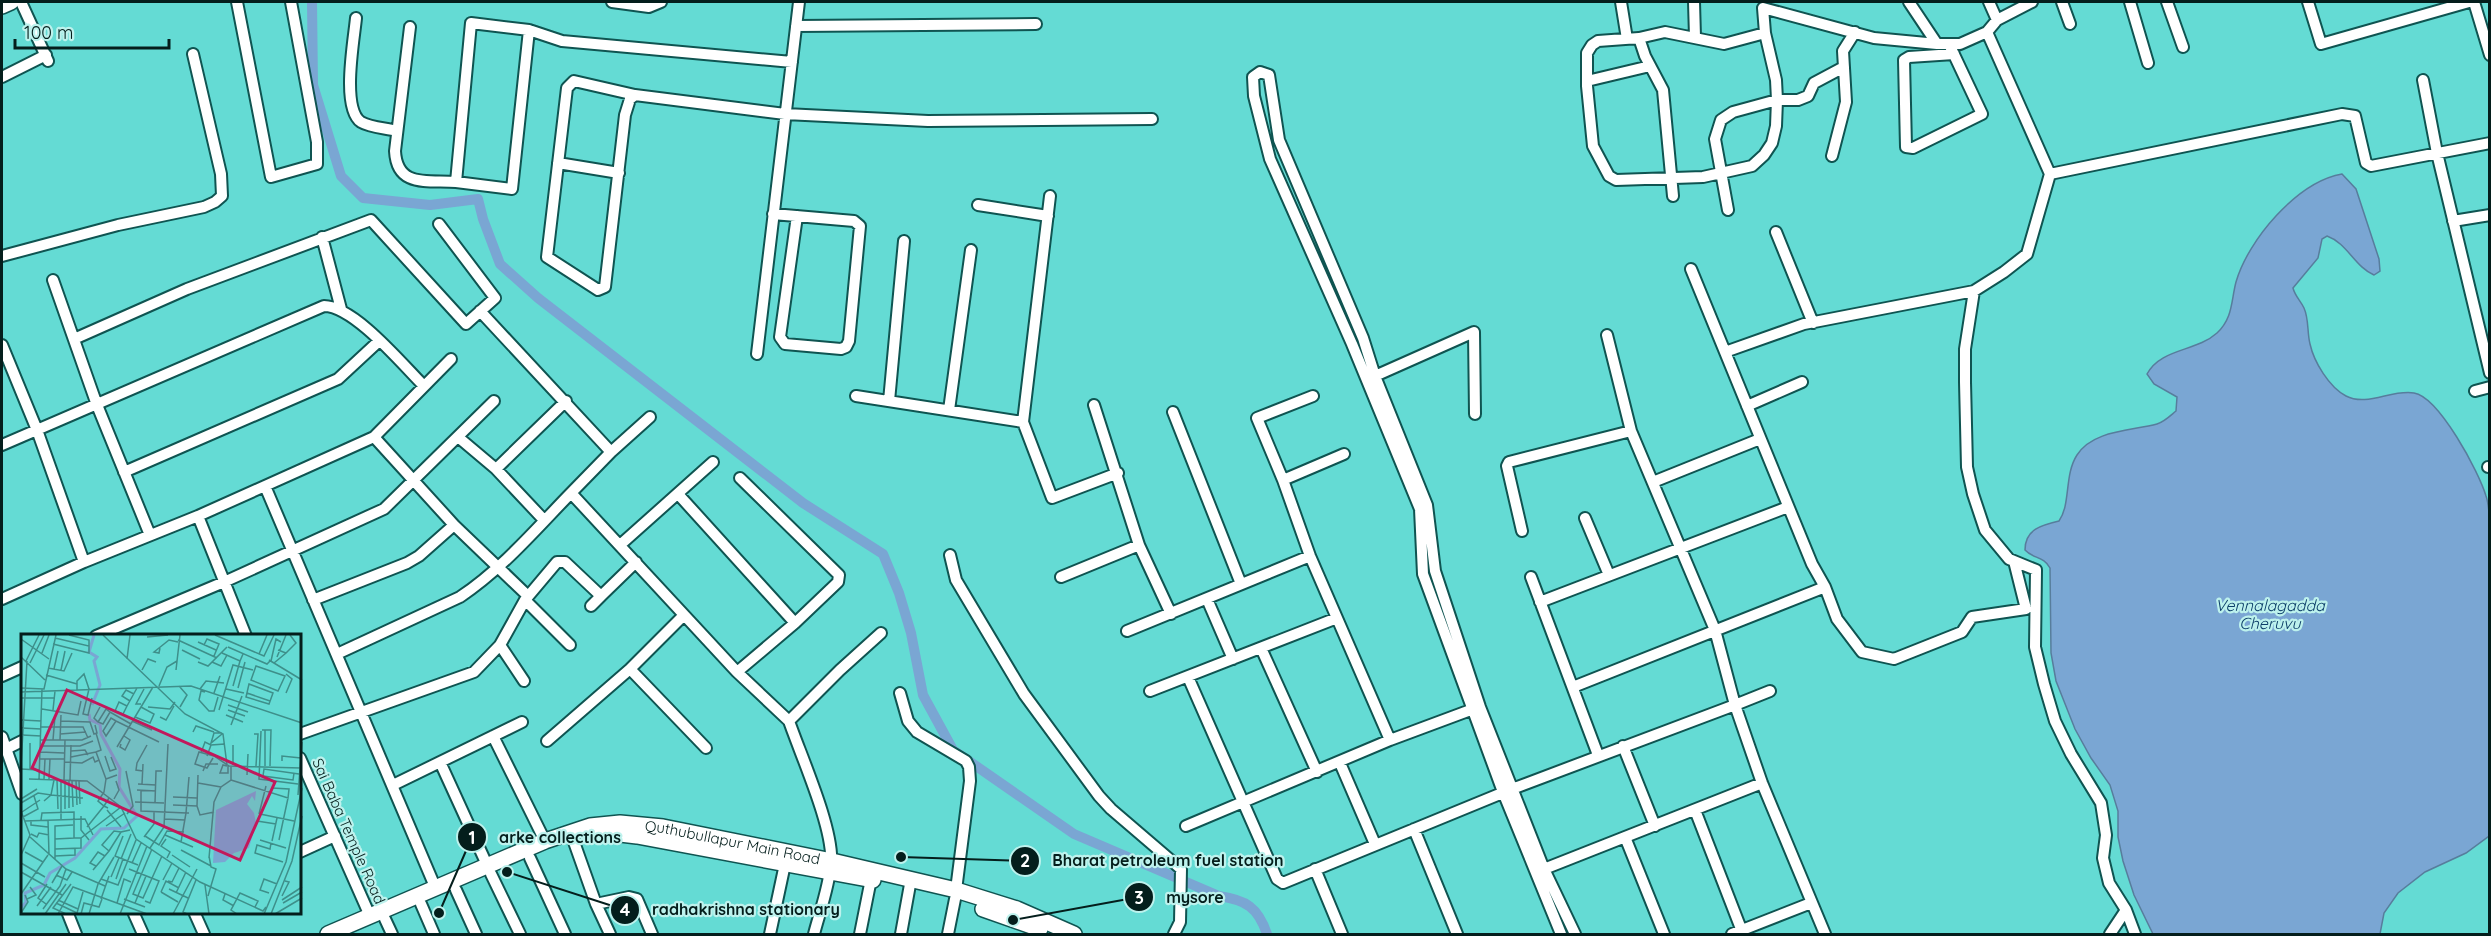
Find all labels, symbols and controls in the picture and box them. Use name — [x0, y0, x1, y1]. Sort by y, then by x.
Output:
scale bar — [15, 12, 170, 50]
text: 100 m — [24, 21, 73, 44]
water label: Vennalagadda Cheruvu — [2215, 595, 2326, 633]
inset map — [21, 634, 302, 915]
street label: Sai Baba Temple Road — [308, 755, 390, 907]
street label: Quthubullapur Main Road — [644, 816, 822, 868]
callout: arke collections — [457, 820, 633, 854]
text: 1 — [468, 826, 476, 849]
text: arke collections — [499, 827, 621, 847]
callout: Bharat petroleum fuel station — [1010, 844, 1296, 878]
text: 2 — [1020, 849, 1030, 872]
text: Bharat petroleum fuel station — [1052, 850, 1284, 870]
callout: mysore — [1124, 880, 1236, 914]
text: 3 — [1134, 886, 1144, 909]
text: mysore — [1166, 887, 1224, 907]
callout: radhakrishna stationary — [610, 893, 852, 927]
text: 4 — [620, 898, 631, 921]
text: radhakrishna stationary — [652, 899, 840, 919]

